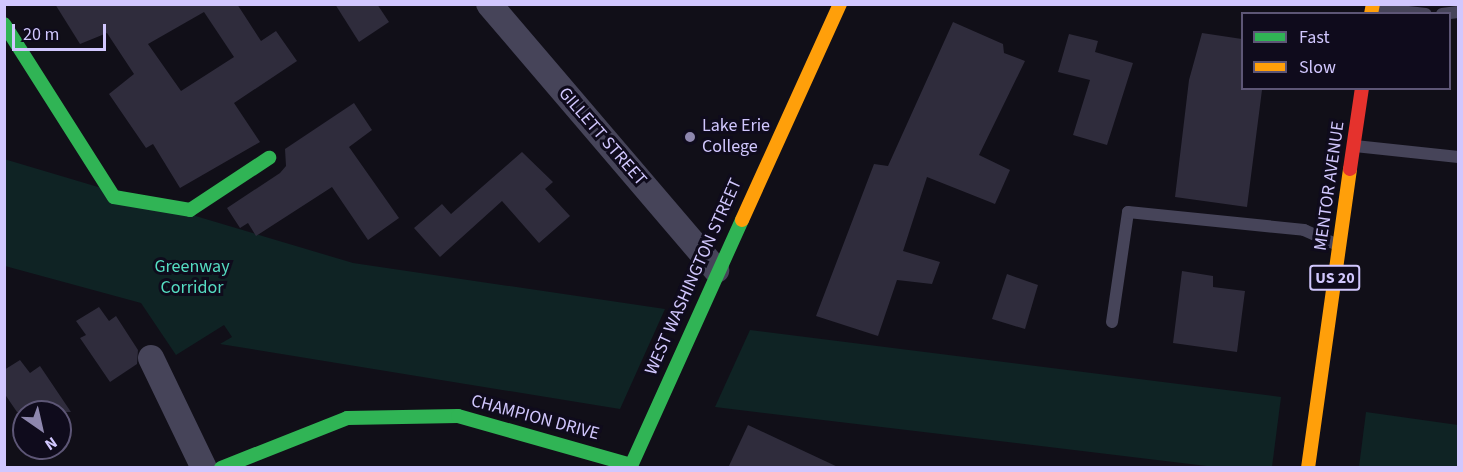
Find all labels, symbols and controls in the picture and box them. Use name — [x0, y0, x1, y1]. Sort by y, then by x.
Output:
scale bar — [15, 12, 110, 50]
legend — [1241, 12, 1451, 90]
text: 20 m — [23, 22, 59, 47]
text: Fast — [1299, 25, 1330, 50]
text: Slow — [1299, 55, 1336, 80]
street label: GILLETT STREET — [553, 83, 651, 191]
place label: Lake Erie College — [702, 116, 770, 158]
street label: MENTOR AVENUE — [1310, 120, 1350, 252]
marker: Lake Erie College — [683, 130, 697, 144]
street label: WEST WASHINGTON STREET — [641, 175, 747, 379]
park label: Greenway Corridor — [154, 257, 230, 300]
road number: US 20 — [1308, 265, 1362, 291]
street label: CHAMPION DRIVE — [469, 391, 601, 445]
north arrow — [12, 400, 72, 460]
text: N — [40, 431, 62, 455]

